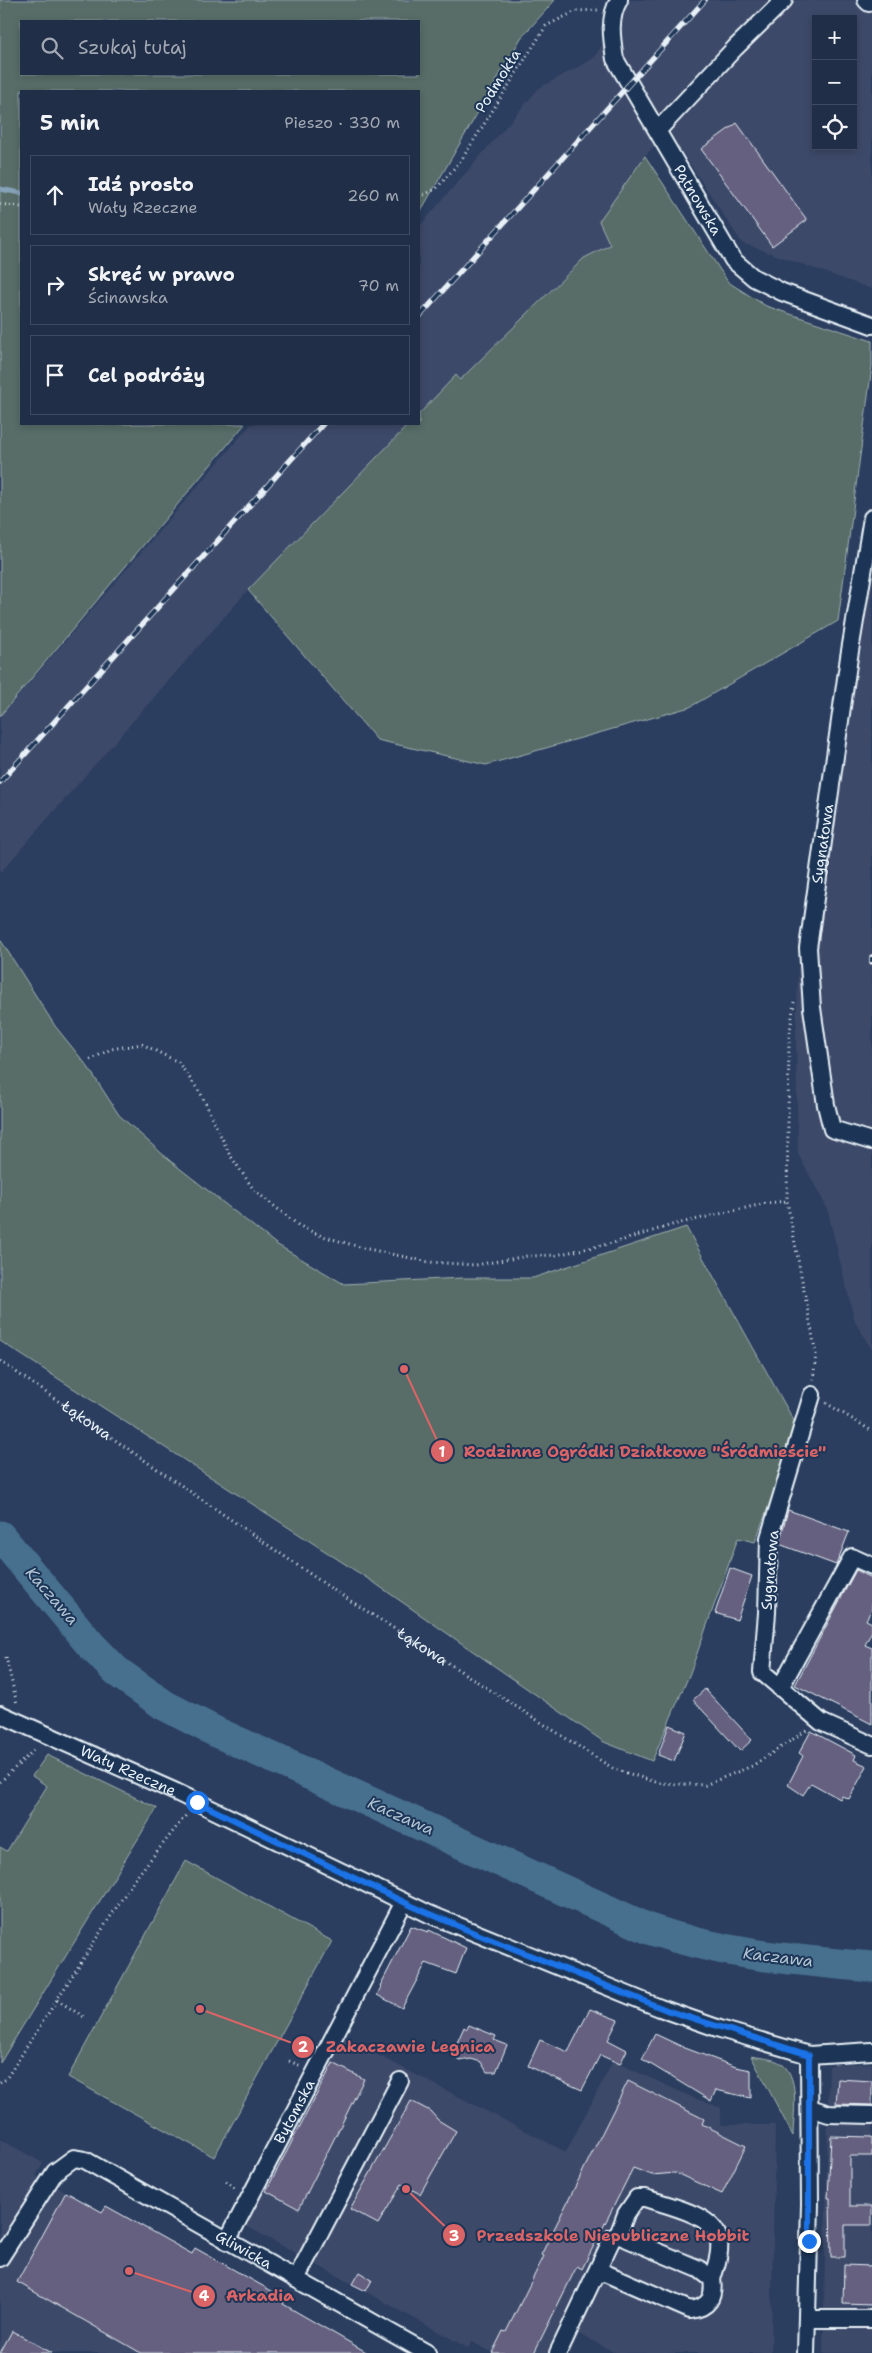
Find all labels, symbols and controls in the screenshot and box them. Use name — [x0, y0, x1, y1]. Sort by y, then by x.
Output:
map controls — [812, 15, 857, 150]
button: + — [812, 15, 857, 60]
search box — [20, 20, 420, 75]
icon: search — [38, 34, 66, 62]
text: Szukaj tutaj — [78, 35, 187, 60]
street label: Podmokła — [471, 45, 526, 117]
button: − — [812, 60, 857, 105]
button: locate — [812, 105, 857, 150]
text: 5 min — [40, 109, 100, 137]
text: Pieszo · 330 m — [284, 112, 400, 133]
street label: Pątnowska — [669, 161, 727, 240]
text: Idź prosto — [88, 172, 194, 197]
icon: ahead — [41, 181, 69, 209]
text: 260 m — [347, 185, 399, 206]
text: Wały Rzeczne — [88, 197, 198, 218]
text: Skręć w prawo — [88, 262, 235, 287]
icon: right — [41, 271, 69, 299]
text: 70 m — [358, 275, 399, 296]
text: Ścinawska — [88, 287, 168, 308]
icon: arrive — [41, 361, 69, 389]
text: Cel podróży — [88, 363, 205, 388]
street label: Sygnałowa — [807, 802, 838, 885]
street label: Łąkowa — [57, 1396, 116, 1445]
callout: Rodzinne Ogródki Działkowe "Śródmieście" — [429, 1436, 837, 1467]
text: Rodzinne Ogródki Działkowe "Śródmieście" — [464, 1441, 826, 1462]
text: 1 — [439, 1442, 446, 1462]
street label: Sygnałowa — [757, 1528, 784, 1611]
water label: Kaczawa — [21, 1563, 83, 1630]
street label: Łąkowa — [392, 1623, 452, 1671]
street label: Wały Rzeczne — [77, 1741, 179, 1801]
route start — [186, 1791, 209, 1814]
water label: Kaczawa — [365, 1792, 437, 1840]
water label: Kaczawa — [742, 1942, 814, 1972]
callout: Zakaczawie Legnica — [291, 2031, 504, 2062]
text: Zakaczawie Legnica — [326, 2036, 494, 2057]
text: 2 — [298, 2037, 309, 2057]
street label: Bytomska — [270, 2075, 320, 2147]
callout: Przedszkole Niepubliczne Hobbit — [441, 2220, 759, 2251]
text: Przedszkole Niepubliczne Hobbit — [477, 2225, 750, 2246]
street label: Gliwicka — [212, 2226, 276, 2274]
text: 3 — [449, 2226, 459, 2246]
route end — [798, 2230, 821, 2253]
callout: Arkadia — [191, 2280, 304, 2311]
text: Arkadia — [226, 2285, 294, 2306]
text: 4 — [199, 2286, 210, 2306]

